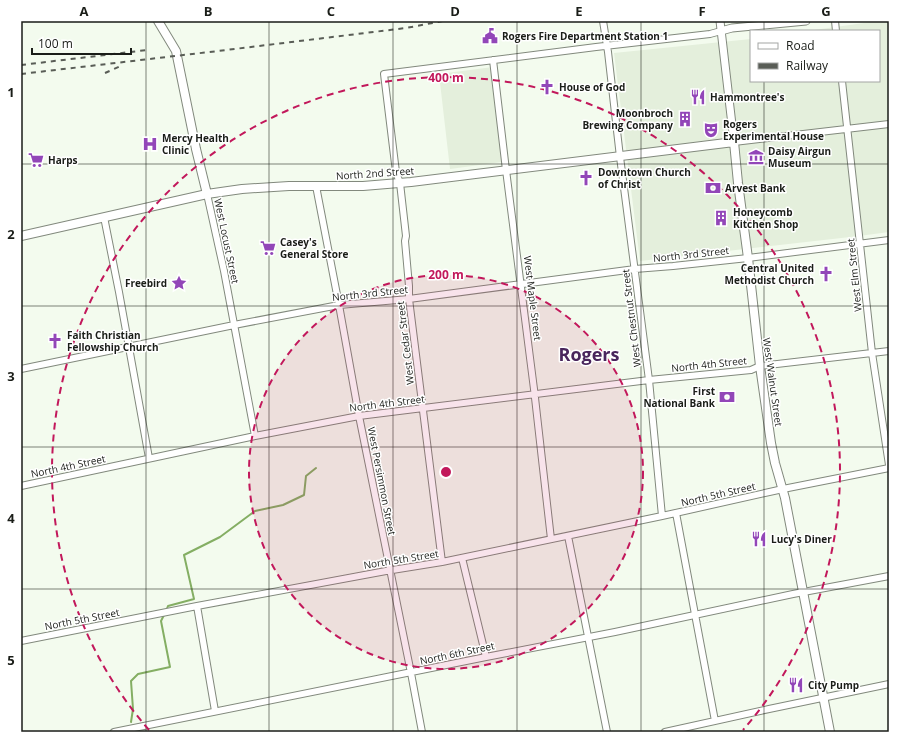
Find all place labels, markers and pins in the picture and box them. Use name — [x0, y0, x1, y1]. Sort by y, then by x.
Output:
public building icon: Rogers Fire Department Station 1 — [481, 27, 499, 45]
place label: Rogers Fire Department Station 1 — [502, 29, 668, 43]
church icon: House of God — [538, 78, 556, 96]
place label: House of God — [559, 80, 625, 94]
restaurant icon: Hammontree's — [689, 88, 707, 106]
place label: Hammontree's — [710, 90, 784, 104]
place label: Moonbroch Brewing Company — [582, 106, 673, 132]
building icon: Moonbroch Brewing Company — [676, 110, 694, 128]
place label: Rogers Experimental House — [723, 117, 824, 143]
theatre icon: Rogers Experimental House — [702, 121, 720, 139]
place label: Mercy Health Clinic — [162, 131, 229, 157]
hospital icon: Mercy Health Clinic — [141, 135, 159, 153]
place label: Daisy Airgun Museum — [768, 144, 831, 170]
museum icon: Daisy Airgun Museum — [747, 148, 765, 166]
supermarket icon: Harps — [27, 151, 45, 169]
place label: Harps — [48, 153, 78, 167]
place label: Downtown Church of Christ — [598, 165, 691, 191]
church icon: Downtown Church of Christ — [577, 169, 595, 187]
bank icon: Arvest Bank — [704, 179, 722, 197]
place label: Arvest Bank — [725, 181, 786, 195]
place label: Honeycomb Kitchen Shop — [733, 205, 798, 231]
building icon: Honeycomb Kitchen Shop — [712, 209, 730, 227]
place label: Casey's General Store — [280, 235, 348, 261]
supermarket icon: Casey's General Store — [259, 239, 277, 257]
place label: Central United Methodist Church — [724, 261, 814, 287]
church icon: Central United Methodist Church — [817, 265, 835, 283]
place icon: Freebird — [170, 274, 188, 292]
place label: Freebird — [125, 276, 167, 290]
place label: Faith Christian Fellowship Church — [67, 328, 159, 354]
church icon: Faith Christian Fellowship Church — [46, 332, 64, 350]
place label: First National Bank — [643, 384, 716, 410]
bank icon: First National Bank — [718, 388, 736, 406]
centre of rings — [439, 465, 453, 479]
restaurant icon: Lucy's Diner — [750, 530, 768, 548]
place label: Lucy's Diner — [771, 532, 832, 546]
restaurant icon: City Pump — [787, 676, 805, 694]
place label: City Pump — [808, 678, 859, 692]

